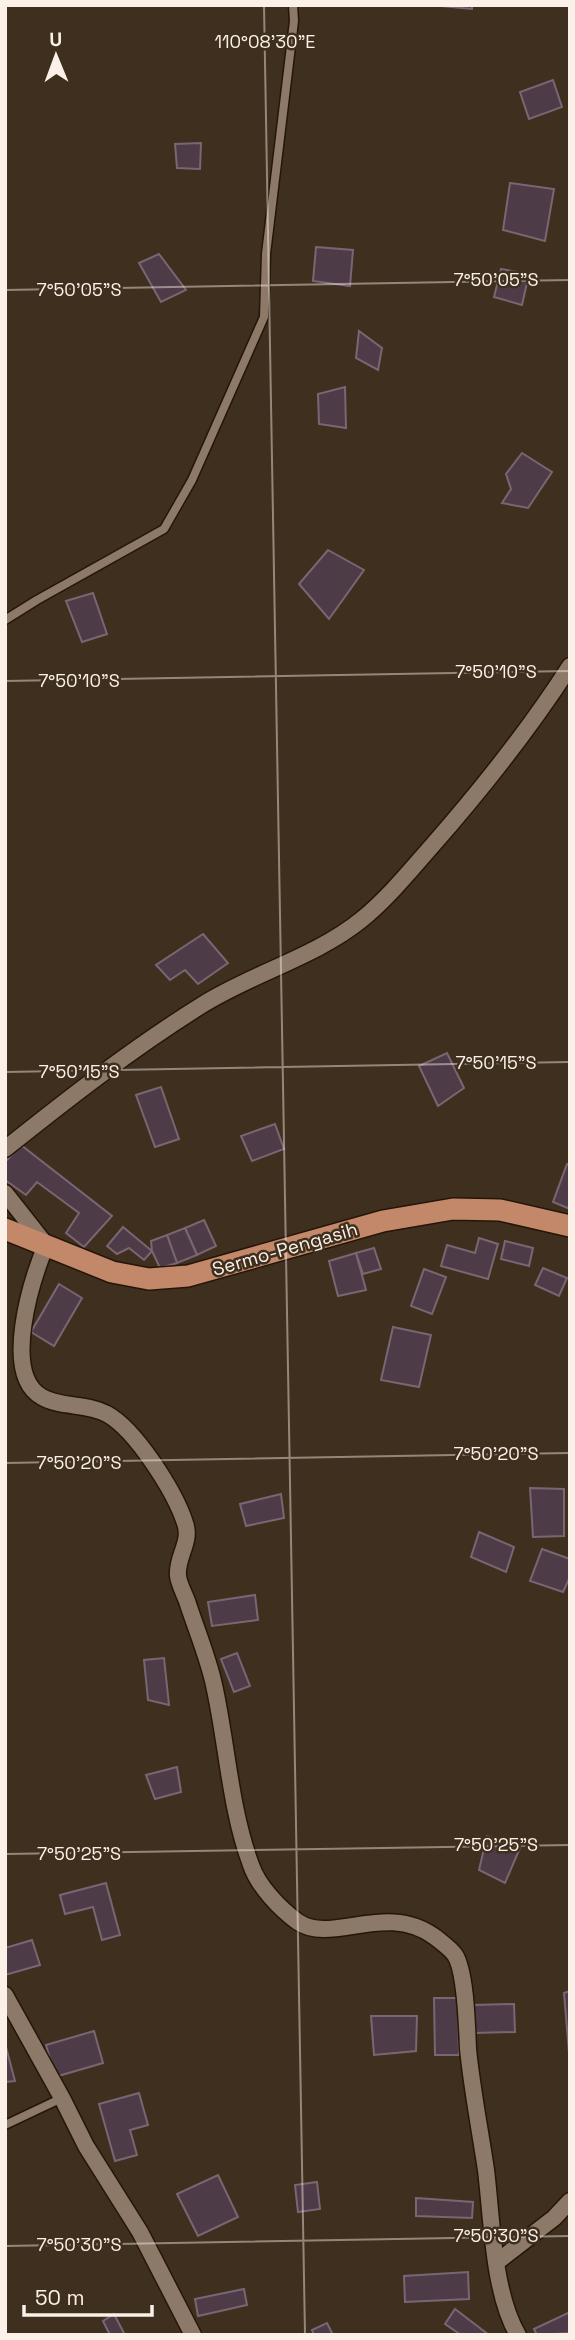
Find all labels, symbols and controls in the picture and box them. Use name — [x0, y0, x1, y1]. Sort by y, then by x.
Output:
north arrow — [21, 21, 91, 91]
text: U — [49, 27, 62, 52]
text: 110°08'30"E — [215, 30, 315, 53]
text: 7°50'05"S — [454, 268, 538, 291]
text: 7°50'05"S — [37, 278, 121, 301]
text: 7°50'10"S — [455, 660, 537, 683]
text: 7°50'10"S — [38, 669, 120, 692]
text: 7°50'15"S — [456, 1051, 536, 1074]
text: 7°50'15"S — [39, 1060, 119, 1083]
street label: Sermo-Pengasih — [209, 1216, 361, 1282]
text: 7°50'20"S — [454, 1442, 538, 1465]
text: 7°50'20"S — [37, 1451, 121, 1474]
text: 7°50'25"S — [454, 1833, 538, 1856]
text: 7°50'25"S — [37, 1842, 121, 1865]
text: 7°50'30"S — [454, 2224, 538, 2247]
text: 7°50'30"S — [37, 2233, 121, 2256]
scale bar — [24, 2274, 152, 2318]
text: 50 m — [35, 2284, 85, 2311]

